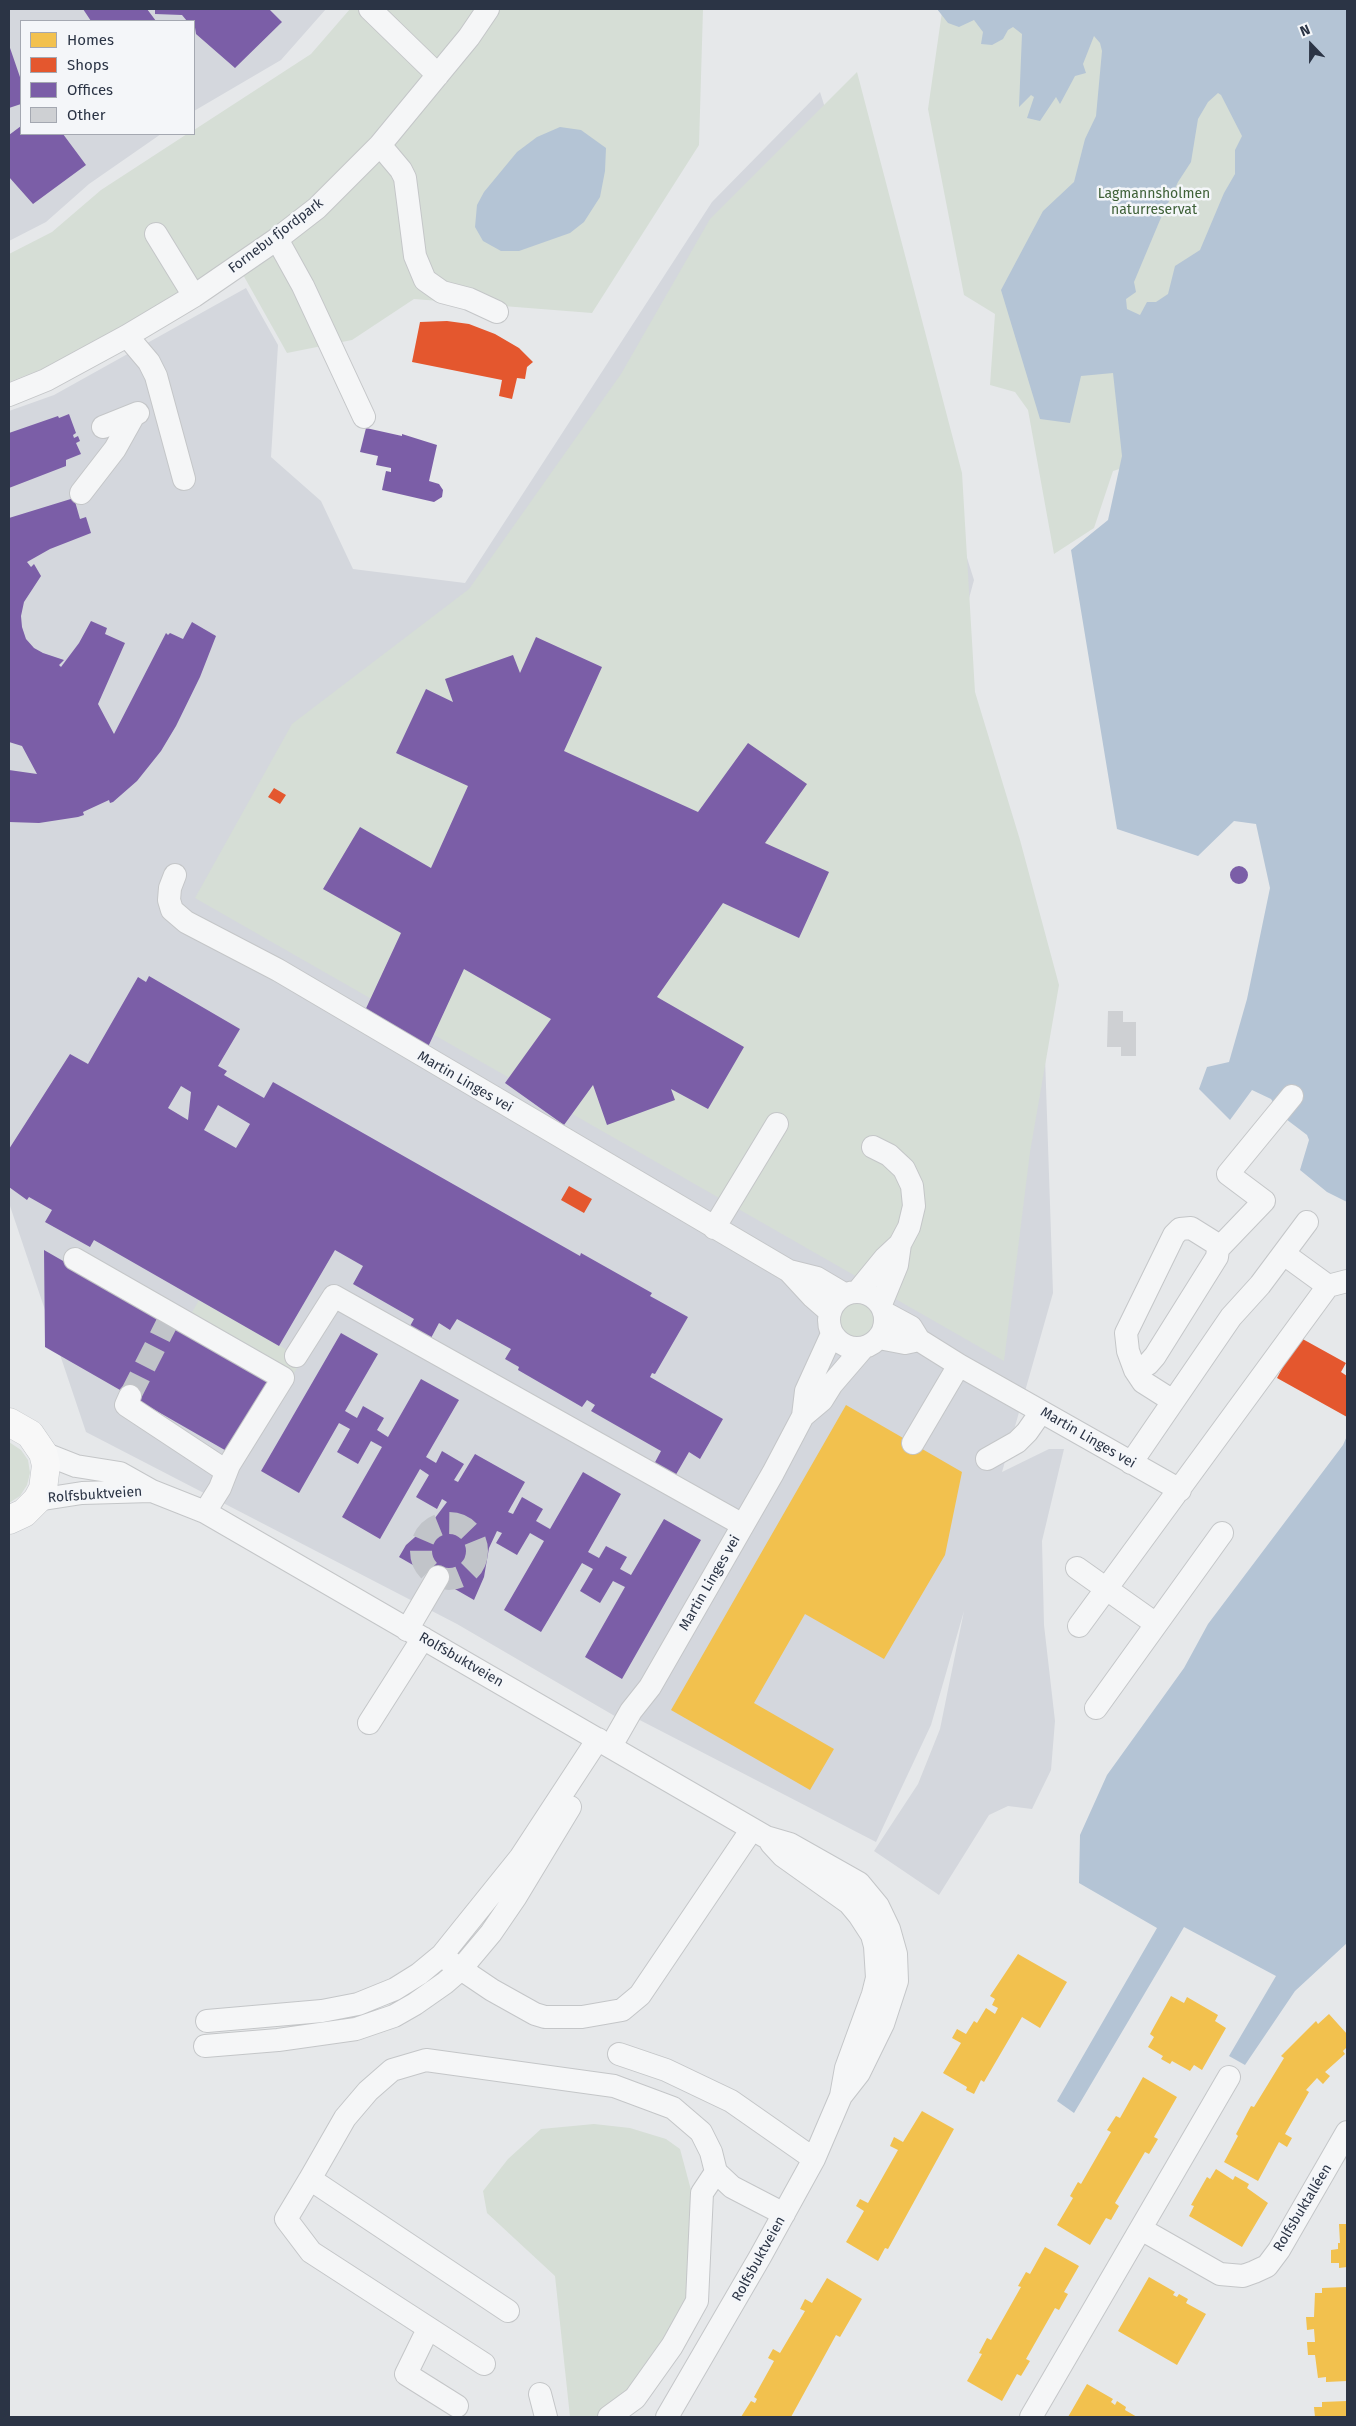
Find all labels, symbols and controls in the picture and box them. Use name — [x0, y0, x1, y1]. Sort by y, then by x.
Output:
legend — [20, 20, 195, 135]
north arrow — [1286, 20, 1336, 70]
text: N — [1298, 21, 1313, 40]
text: Homes — [67, 31, 114, 49]
text: Shops — [67, 56, 109, 74]
text: Offices — [67, 81, 113, 99]
text: Other — [67, 106, 106, 124]
park label: Lagmannsholmen naturreservat — [1098, 186, 1210, 218]
street label: Fornebu fjordpark — [225, 195, 327, 277]
street label: Martin Linges vei — [414, 1048, 516, 1116]
street label: Martin Linges vei — [1037, 1404, 1139, 1472]
street label: Rolfsbuktveien — [47, 1483, 143, 1507]
street label: Martin Linges vei — [676, 1532, 744, 1634]
street label: Rolfsbuktveien — [416, 1629, 506, 1691]
street label: Rolfsbuktalléen — [1270, 2161, 1336, 2255]
street label: Rolfsbuktveien — [729, 2214, 789, 2304]

